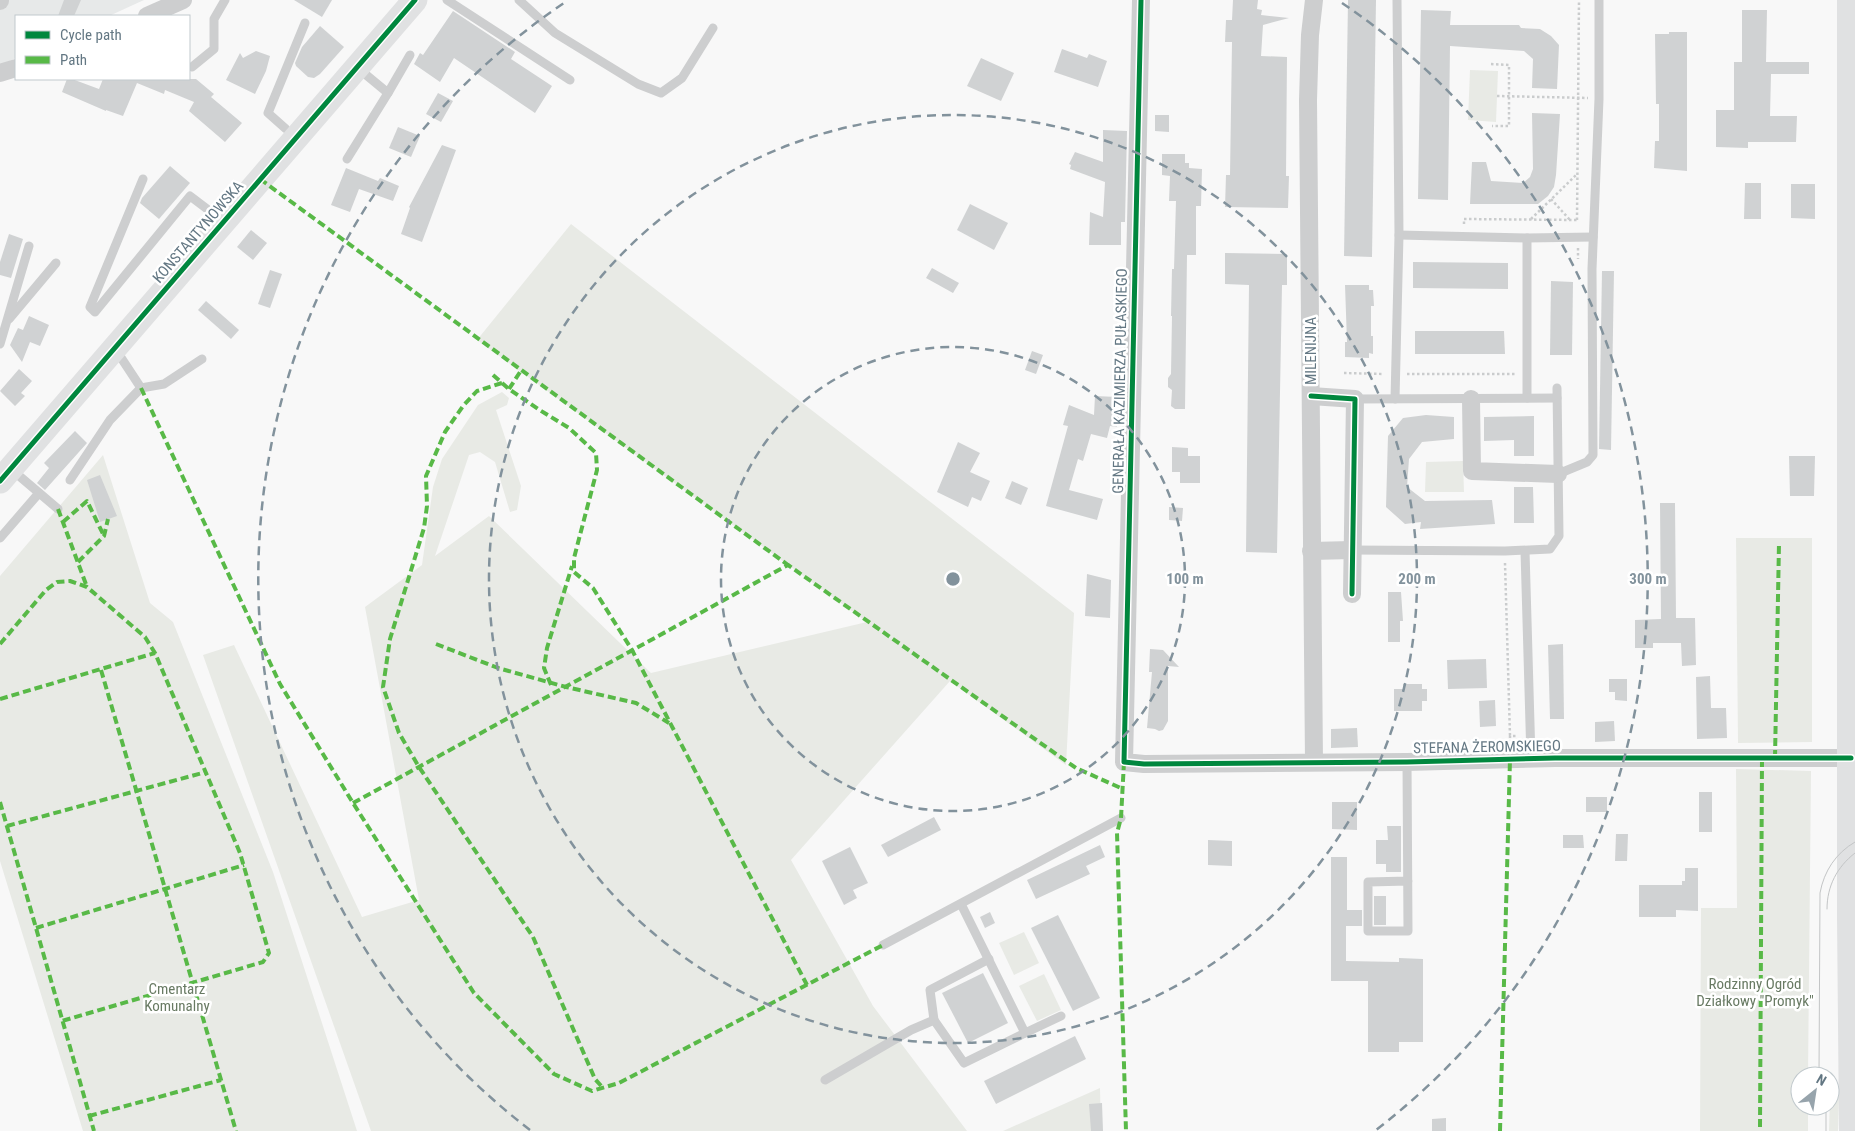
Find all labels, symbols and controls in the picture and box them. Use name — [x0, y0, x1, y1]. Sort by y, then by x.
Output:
legend — [15, 15, 190, 80]
text: Cycle path — [60, 26, 122, 44]
text: Path — [60, 51, 87, 69]
street label: KONSTANTYNOWSKA — [149, 177, 247, 287]
street label: GENERAŁA KAZIMIERZA PUŁASKIEGO — [1109, 268, 1131, 494]
street label: MILENIJNA — [1302, 317, 1320, 385]
centre of rings — [944, 570, 962, 588]
text: 100 m — [1166, 570, 1204, 588]
text: 200 m — [1398, 570, 1436, 588]
text: 300 m — [1629, 570, 1667, 588]
street label: STEFANA ŻEROMSKIEGO — [1413, 737, 1561, 757]
park label: Rodzinny Ogród Działkowy "Promyk" — [1696, 975, 1814, 1010]
park label: Cmentarz Komunalny — [144, 980, 210, 1015]
north arrow — [1790, 1066, 1840, 1116]
text: N — [1814, 1071, 1829, 1089]

